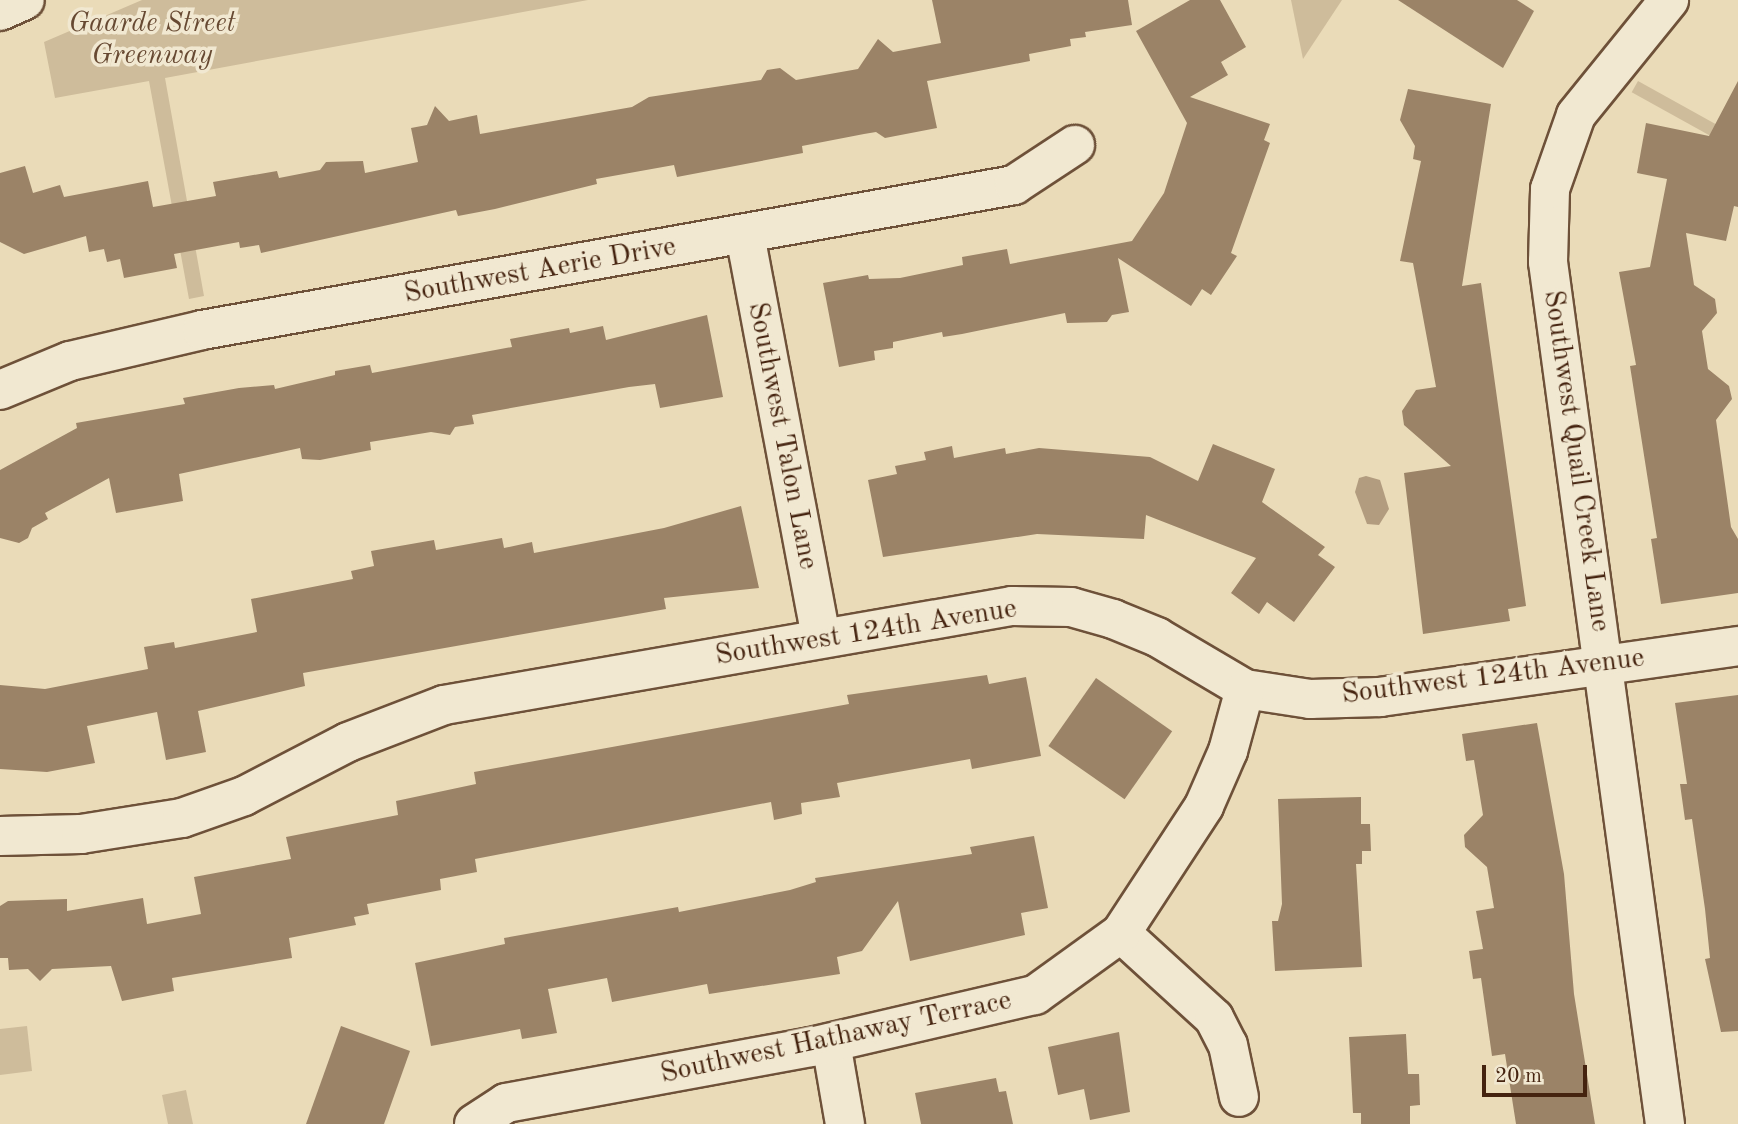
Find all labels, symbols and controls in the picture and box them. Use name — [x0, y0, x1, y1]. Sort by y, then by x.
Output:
park label: Gaarde Street Greenway — [68, 7, 236, 73]
street label: Southwest Aerie Drive — [401, 231, 679, 311]
street label: Southwest Quail Creek Lane — [1535, 288, 1617, 634]
street label: Southwest Talon Lane — [740, 299, 824, 573]
street label: Southwest 124th Avenue — [713, 593, 1019, 673]
street label: Southwest 124th Avenue — [1340, 642, 1646, 712]
street label: Southwest Hathaway Terrace — [657, 984, 1015, 1092]
scale bar — [1486, 1050, 1591, 1094]
text: 20 m — [1495, 1066, 1542, 1087]

